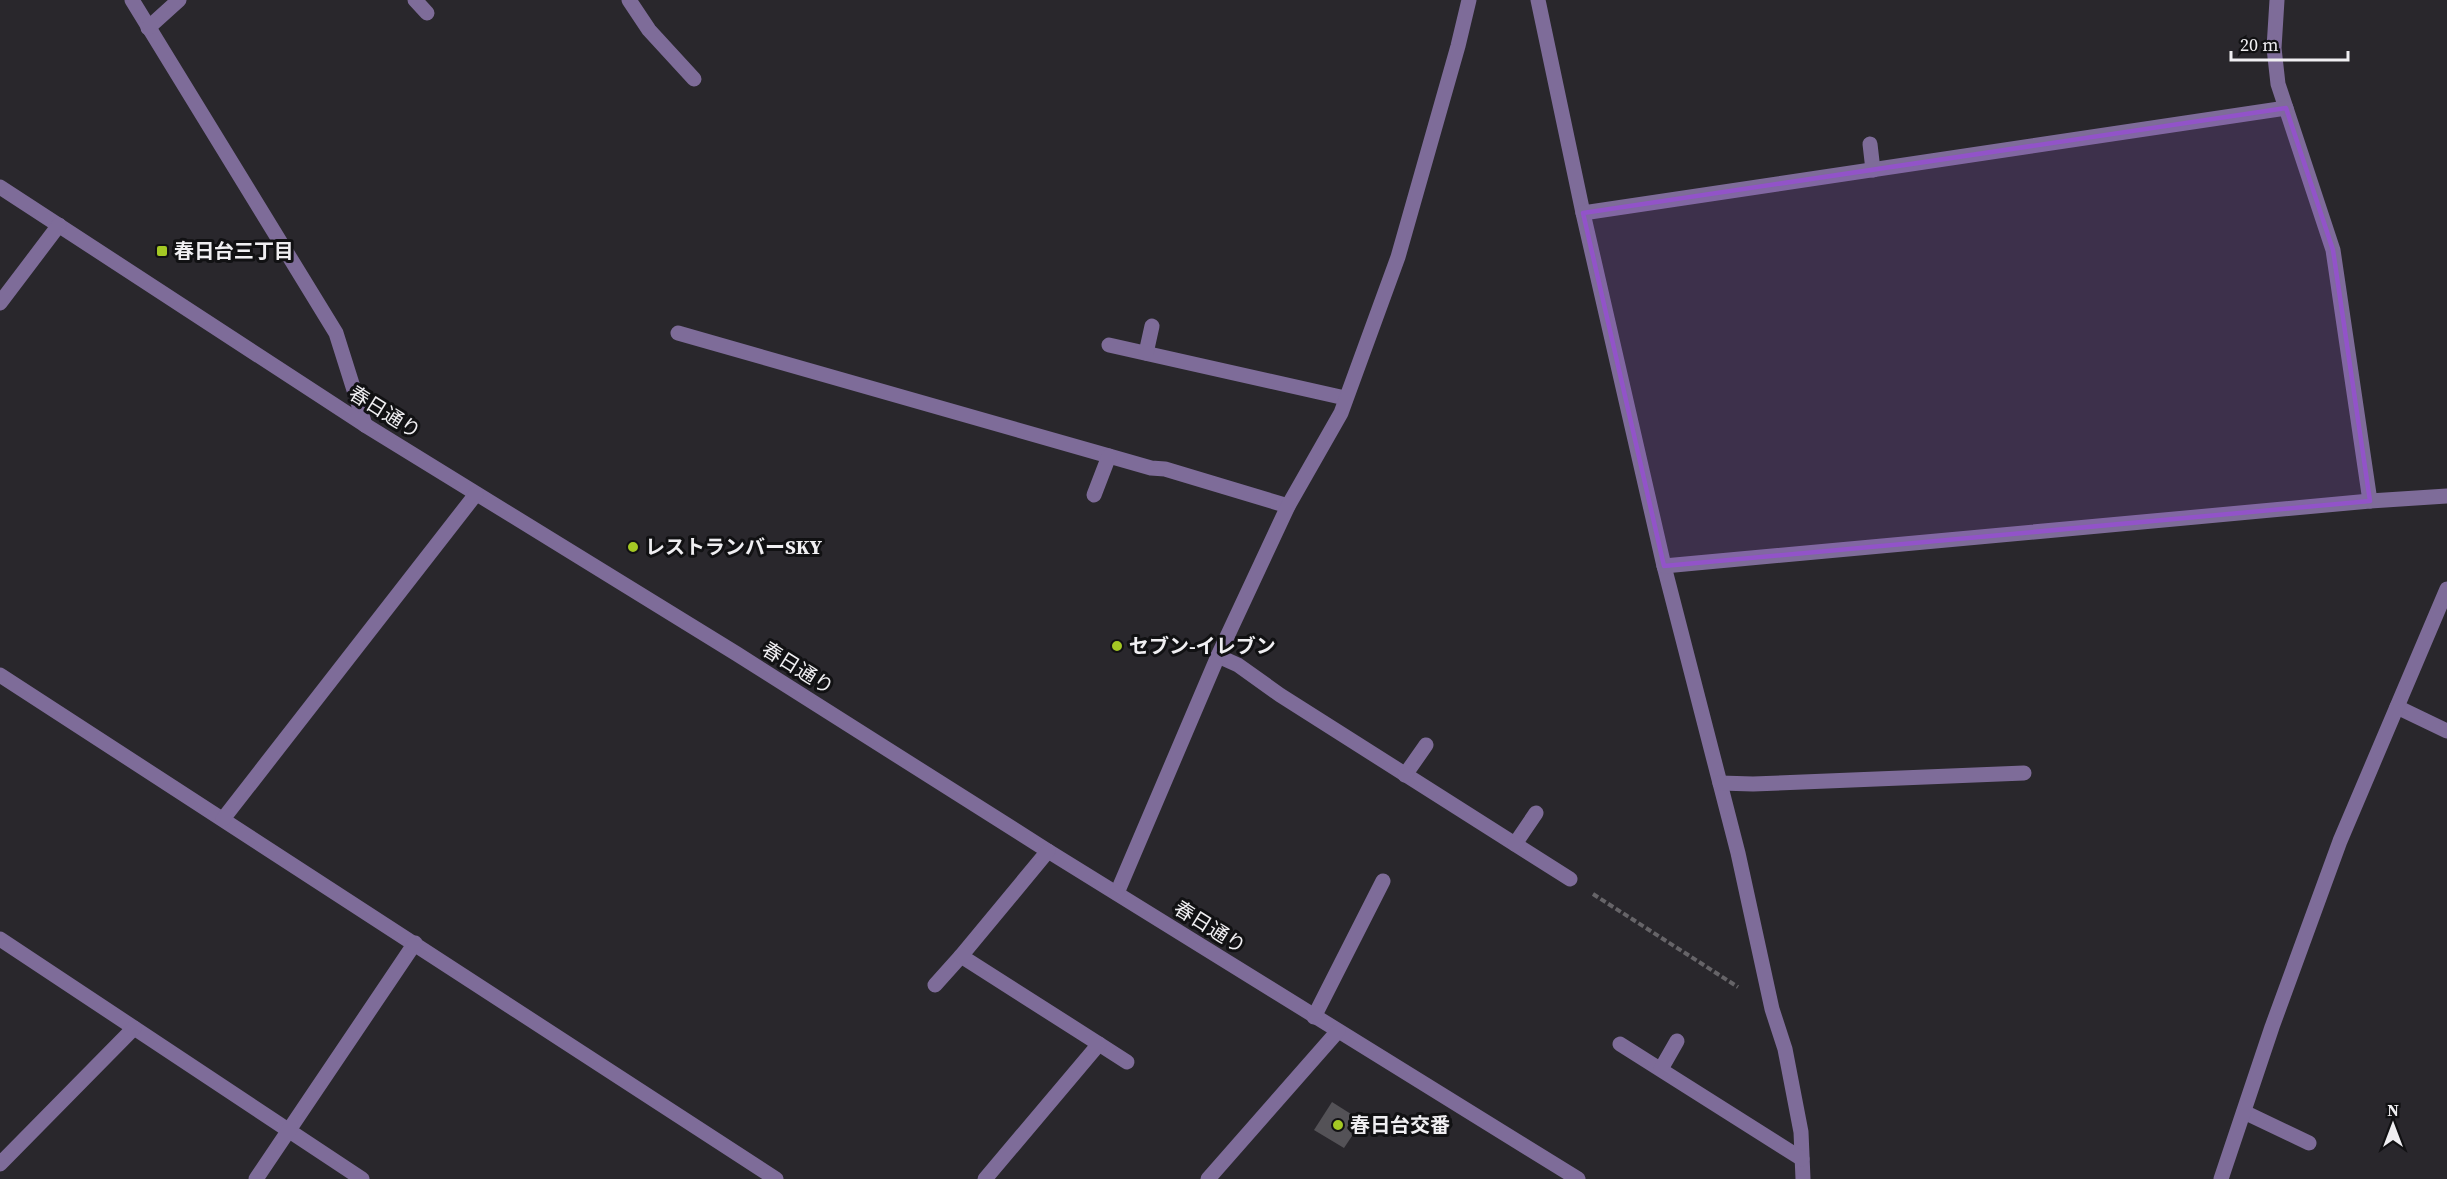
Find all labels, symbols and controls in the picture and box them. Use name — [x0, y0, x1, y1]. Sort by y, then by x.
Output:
scale bar — [2231, 24, 2348, 62]
text: 20 m — [2240, 32, 2278, 57]
place label: 春日台三丁目 — [174, 237, 294, 265]
marker: 春日台三丁目 — [155, 244, 169, 258]
street label: 春日通り — [344, 379, 426, 445]
place label: レストランバーSKY — [645, 533, 822, 561]
marker: レストランバーSKY — [626, 540, 640, 554]
place label: セブン-イレブン — [1129, 632, 1276, 660]
street label: 春日通り — [757, 635, 839, 701]
marker: セブン-イレブン — [1110, 639, 1124, 653]
street label: 春日通り — [1169, 894, 1251, 960]
north arrow — [2363, 1095, 2423, 1155]
text: N — [2387, 1099, 2399, 1121]
place label: 春日台交番 — [1350, 1111, 1450, 1139]
marker: 春日台交番 — [1331, 1118, 1345, 1132]

